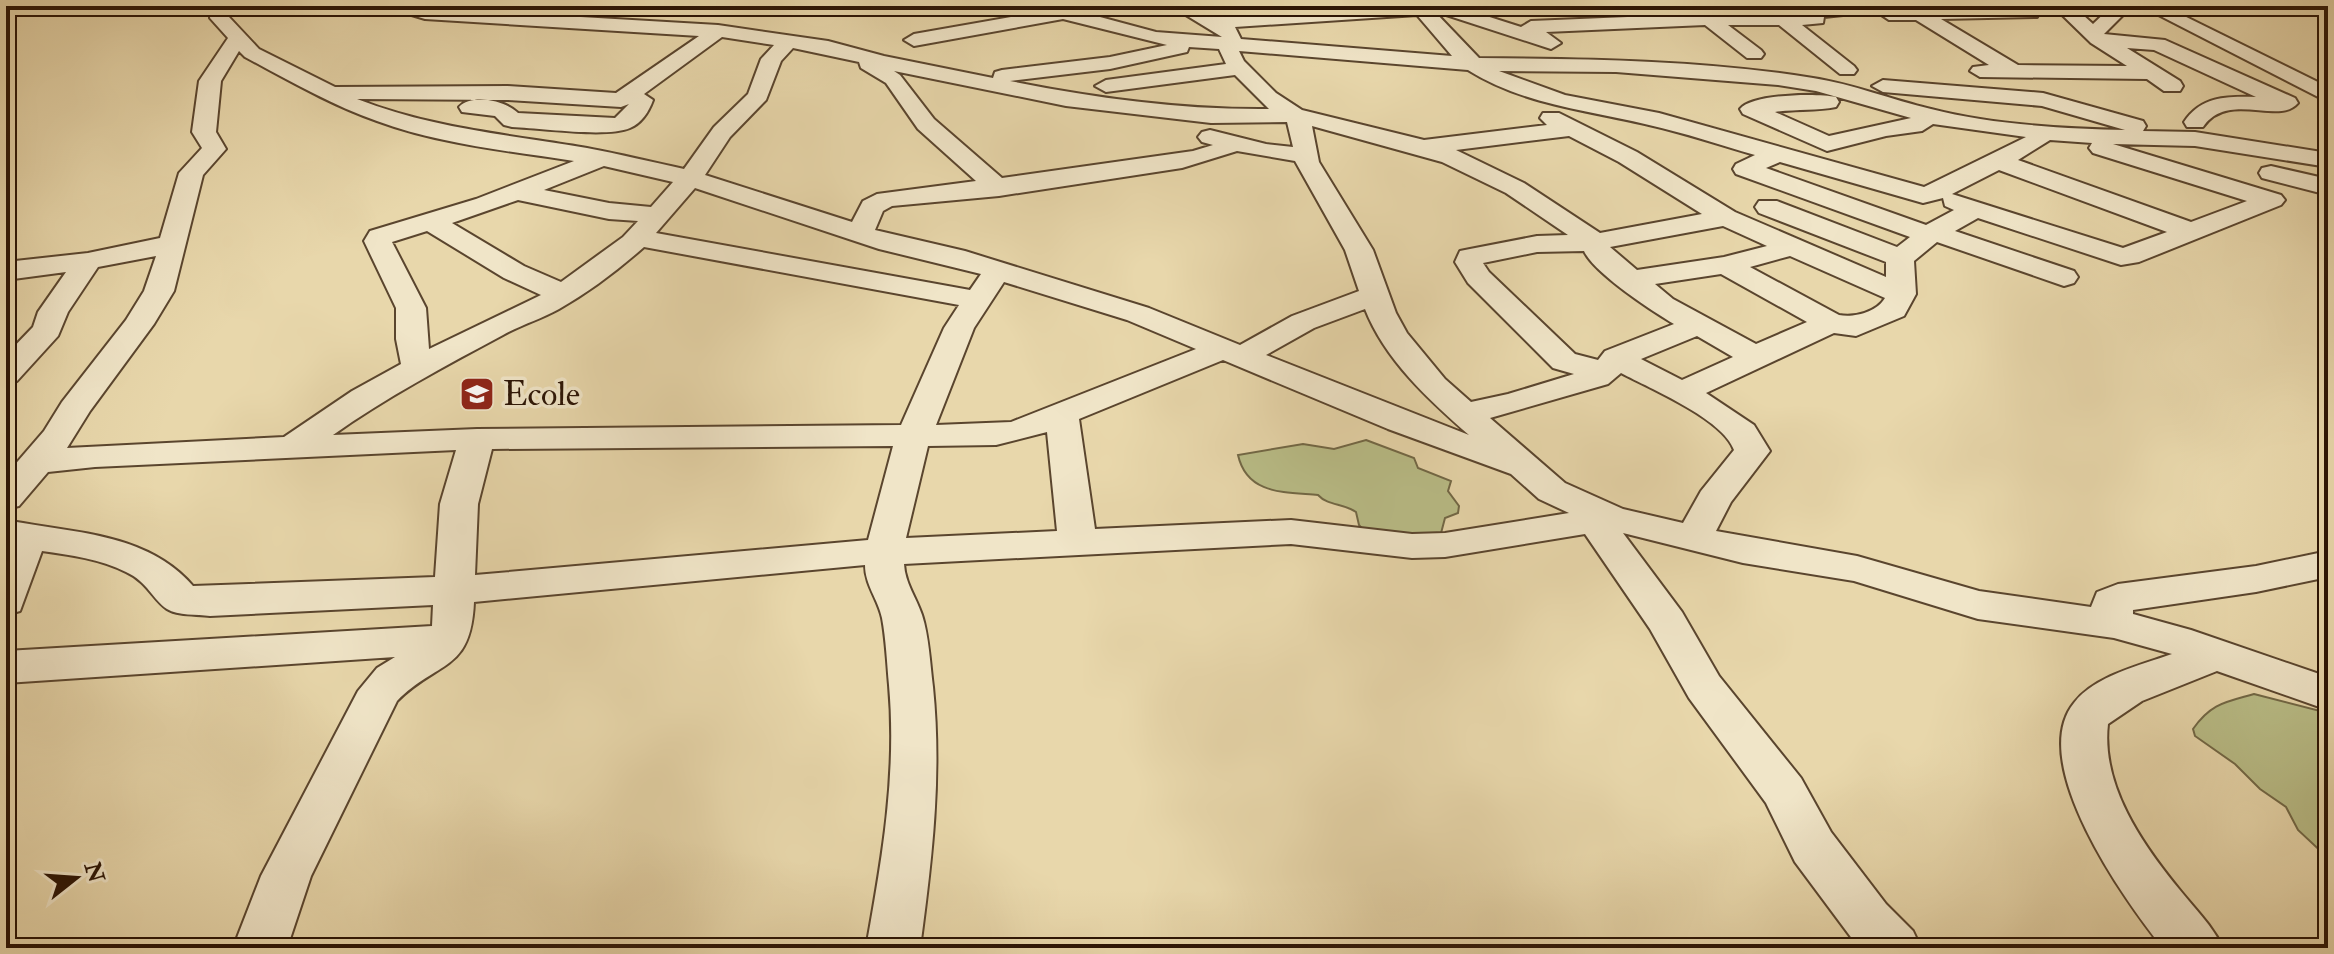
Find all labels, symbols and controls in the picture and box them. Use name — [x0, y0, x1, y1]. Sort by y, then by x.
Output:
place label: Ecole — [503, 373, 580, 416]
school or university icon: Ecole — [458, 375, 496, 413]
north arrow — [36, 838, 116, 918]
text: N — [78, 858, 111, 886]

